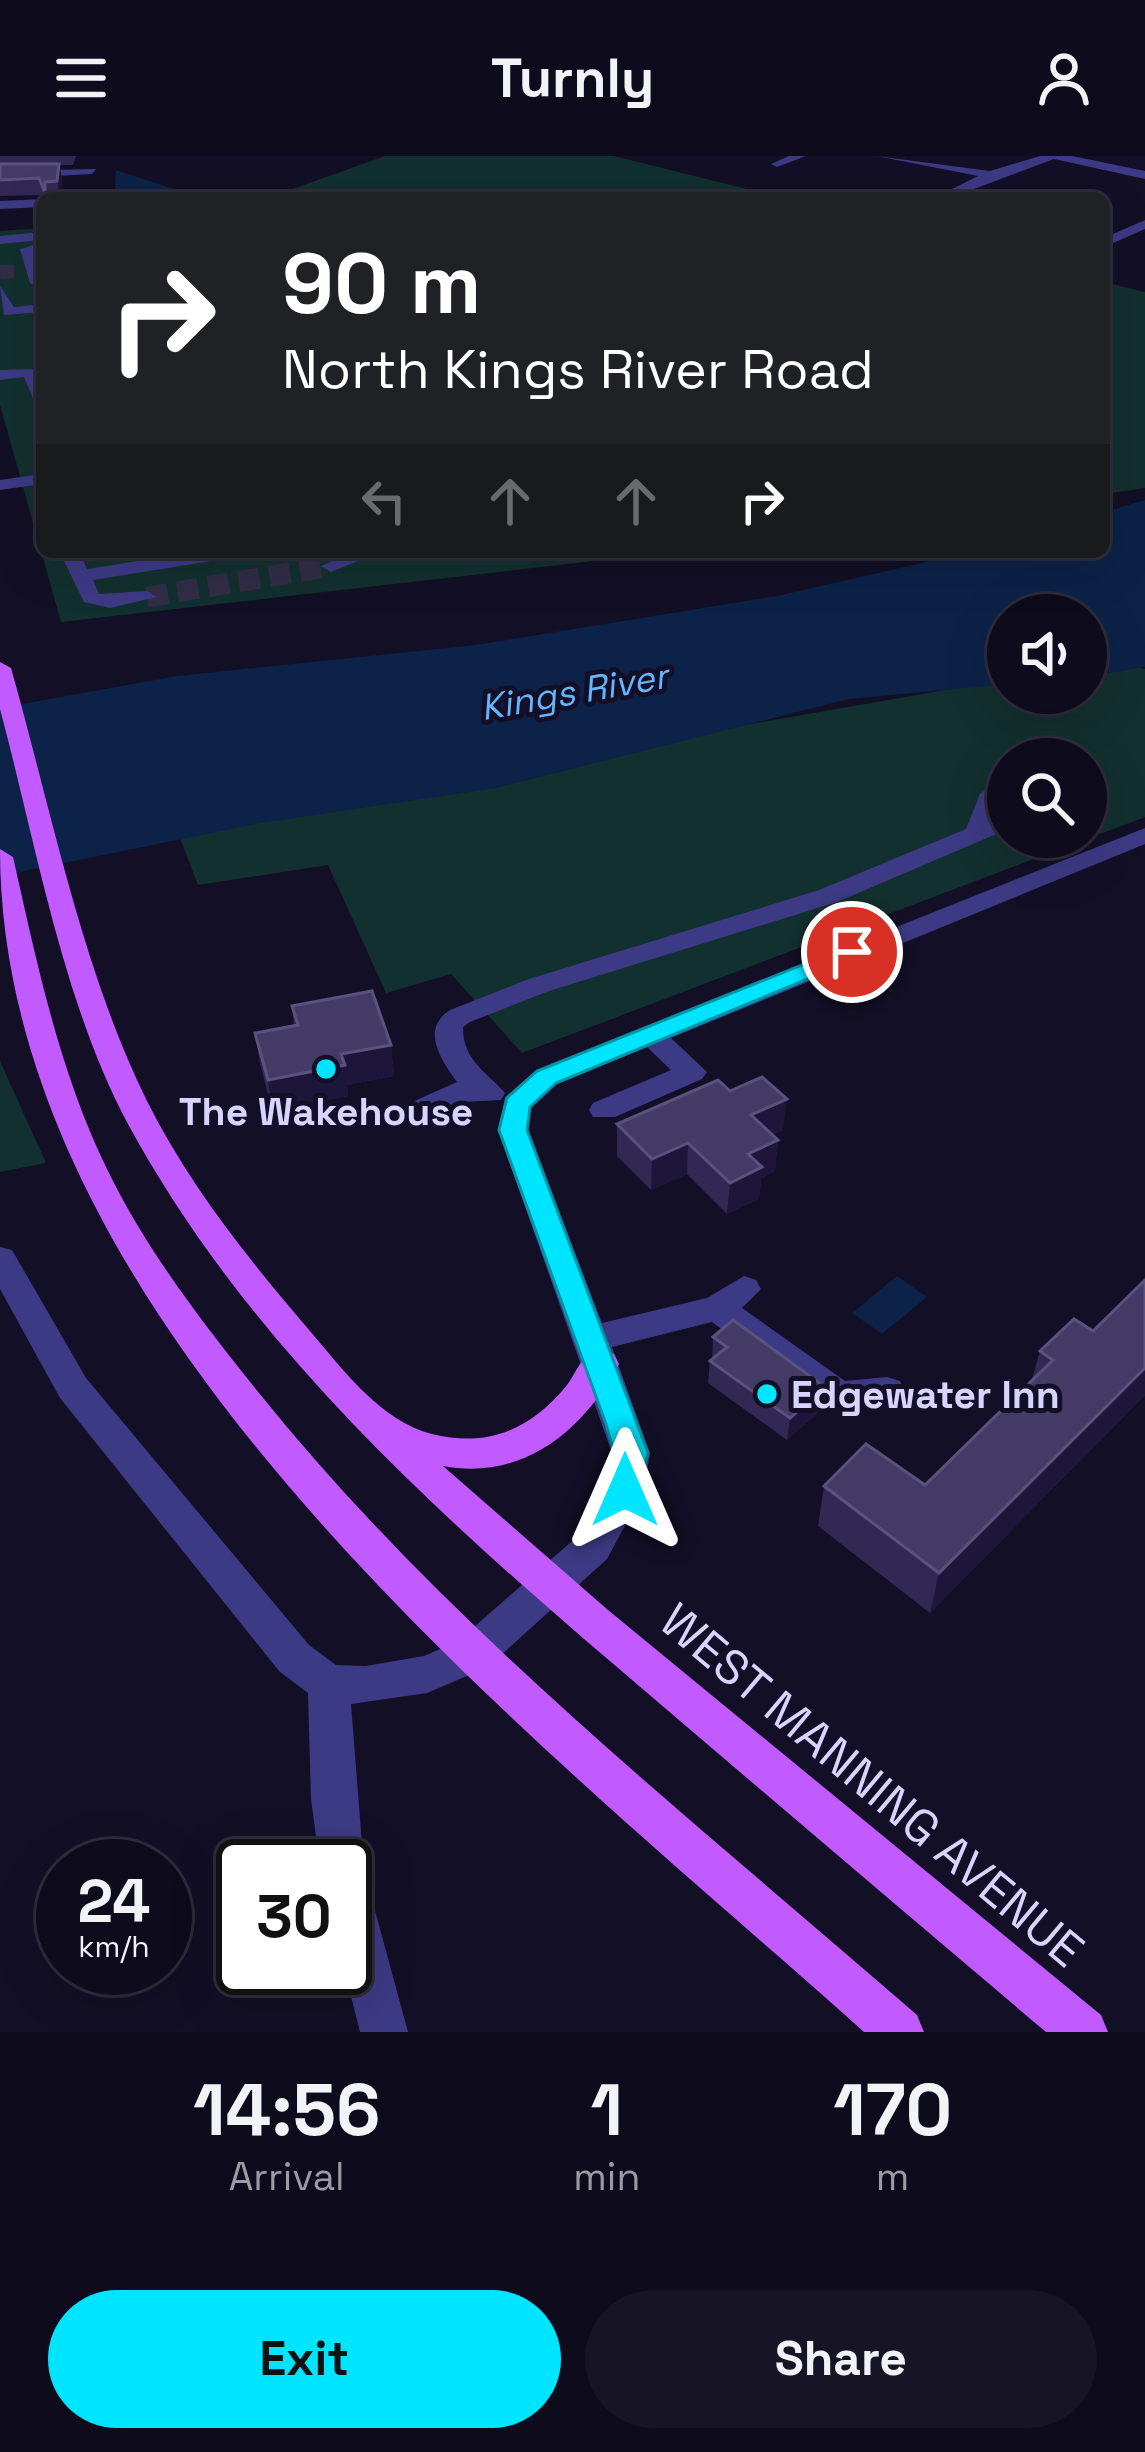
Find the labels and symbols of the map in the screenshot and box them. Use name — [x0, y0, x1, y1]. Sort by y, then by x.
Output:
water label: Kings River — [477, 652, 675, 731]
pin — [801, 901, 903, 1003]
marker: The Wakehouse — [313, 1056, 339, 1082]
place label: The Wakehouse — [179, 1087, 473, 1136]
place label: Edgewater Inn — [791, 1370, 1060, 1419]
marker: Edgewater Inn — [754, 1381, 780, 1407]
position arrow — [562, 1427, 688, 1553]
street label: WEST MANNING AVENUE — [648, 1590, 1096, 1980]
speed limit sign: 30 — [216, 1839, 372, 1995]

